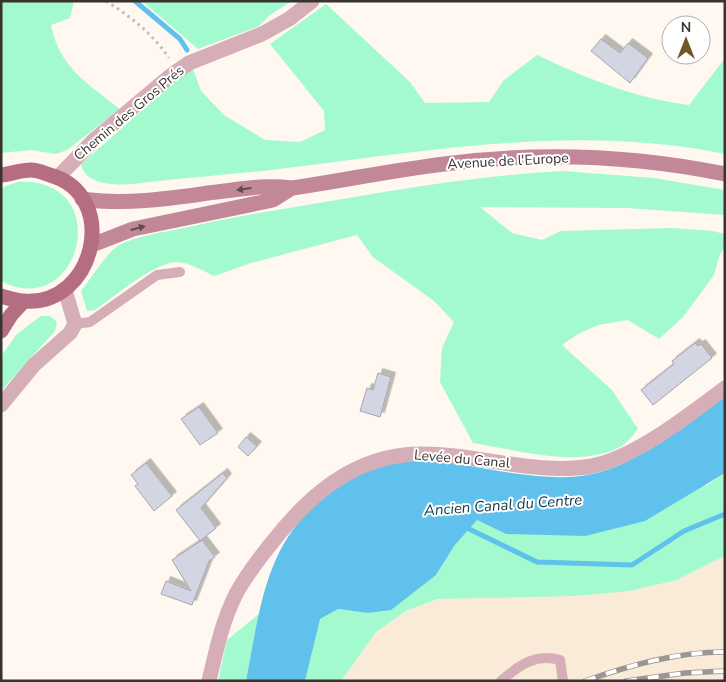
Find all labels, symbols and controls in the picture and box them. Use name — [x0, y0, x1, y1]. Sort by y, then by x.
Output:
north arrow — [661, 15, 711, 65]
text: N — [681, 18, 691, 37]
street label: Chemin des Gros Prés — [70, 61, 188, 165]
street label: Avenue de l'Europe — [447, 148, 569, 174]
one-way arrow — [236, 185, 252, 193]
one-way arrow — [131, 224, 146, 232]
street label: Levée du Canal — [413, 445, 512, 473]
water label: Ancien Canal du Centre — [422, 489, 583, 521]

